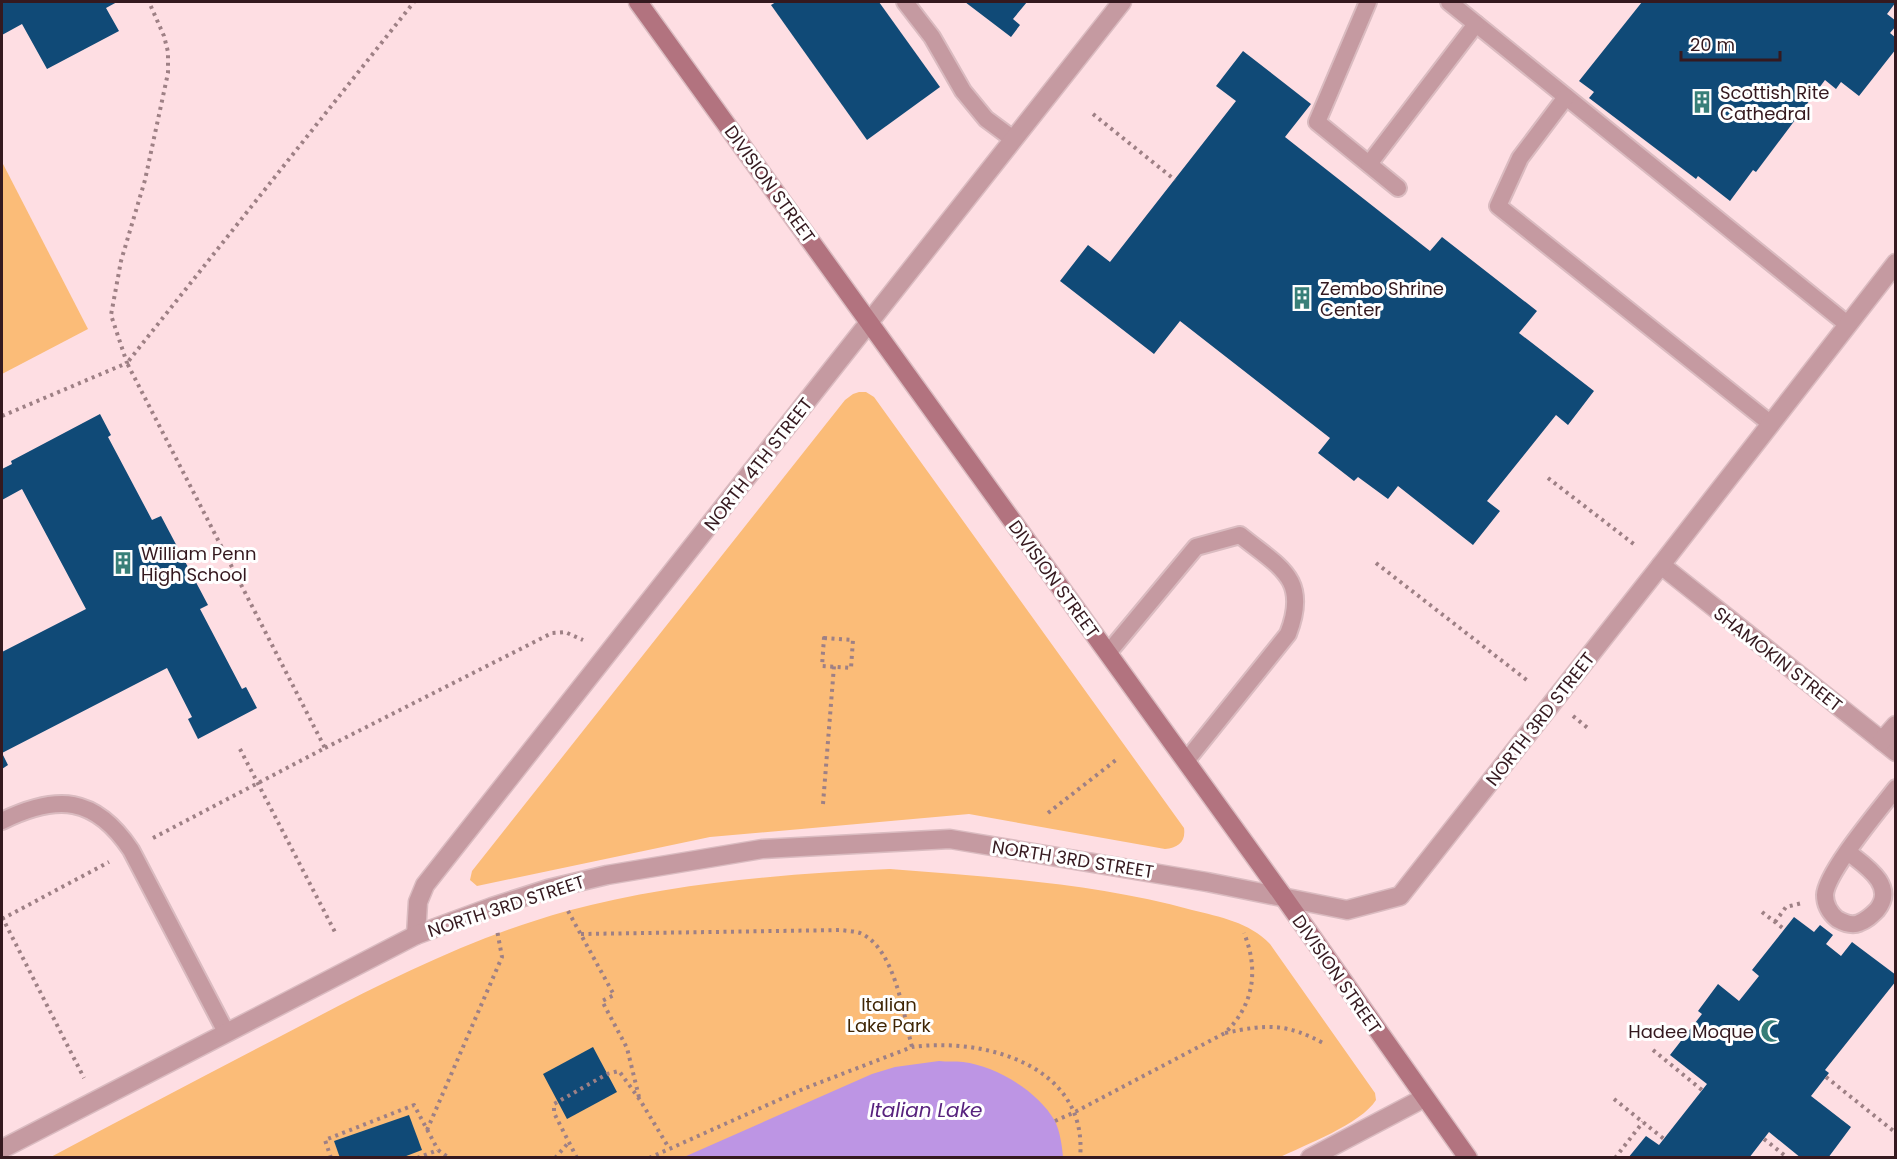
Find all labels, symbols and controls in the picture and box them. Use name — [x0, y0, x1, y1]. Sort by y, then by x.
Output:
scale bar — [1681, 24, 1780, 62]
text: 20 m — [1690, 32, 1735, 57]
place label: Scottish Rite Cathedral — [1720, 80, 1829, 126]
building icon: Scottish Rite Cathedral — [1689, 89, 1715, 115]
street label: DIVISION STREET — [719, 120, 821, 248]
place label: Zembo Shrine Center — [1320, 276, 1444, 322]
building icon: Zembo Shrine Center — [1289, 285, 1315, 311]
street label: NORTH 4TH STREET — [698, 392, 818, 536]
street label: DIVISION STREET — [1003, 515, 1105, 643]
place label: William Penn High School — [141, 541, 256, 587]
building icon: William Penn High School — [110, 550, 136, 576]
street label: SHAMOKIN STREET — [1708, 601, 1848, 717]
street label: NORTH 3RD STREET — [1480, 647, 1600, 791]
street label: NORTH 3RD STREET — [990, 834, 1156, 884]
street label: NORTH 3RD STREET — [424, 869, 588, 943]
street label: DIVISION STREET — [1287, 910, 1387, 1039]
park label: Italian Lake Park — [847, 992, 932, 1038]
mosque icon: Hadee Moque — [1759, 1018, 1785, 1044]
place label: Hadee Moque — [1628, 1019, 1754, 1044]
water label: Italian Lake — [870, 1096, 982, 1124]

